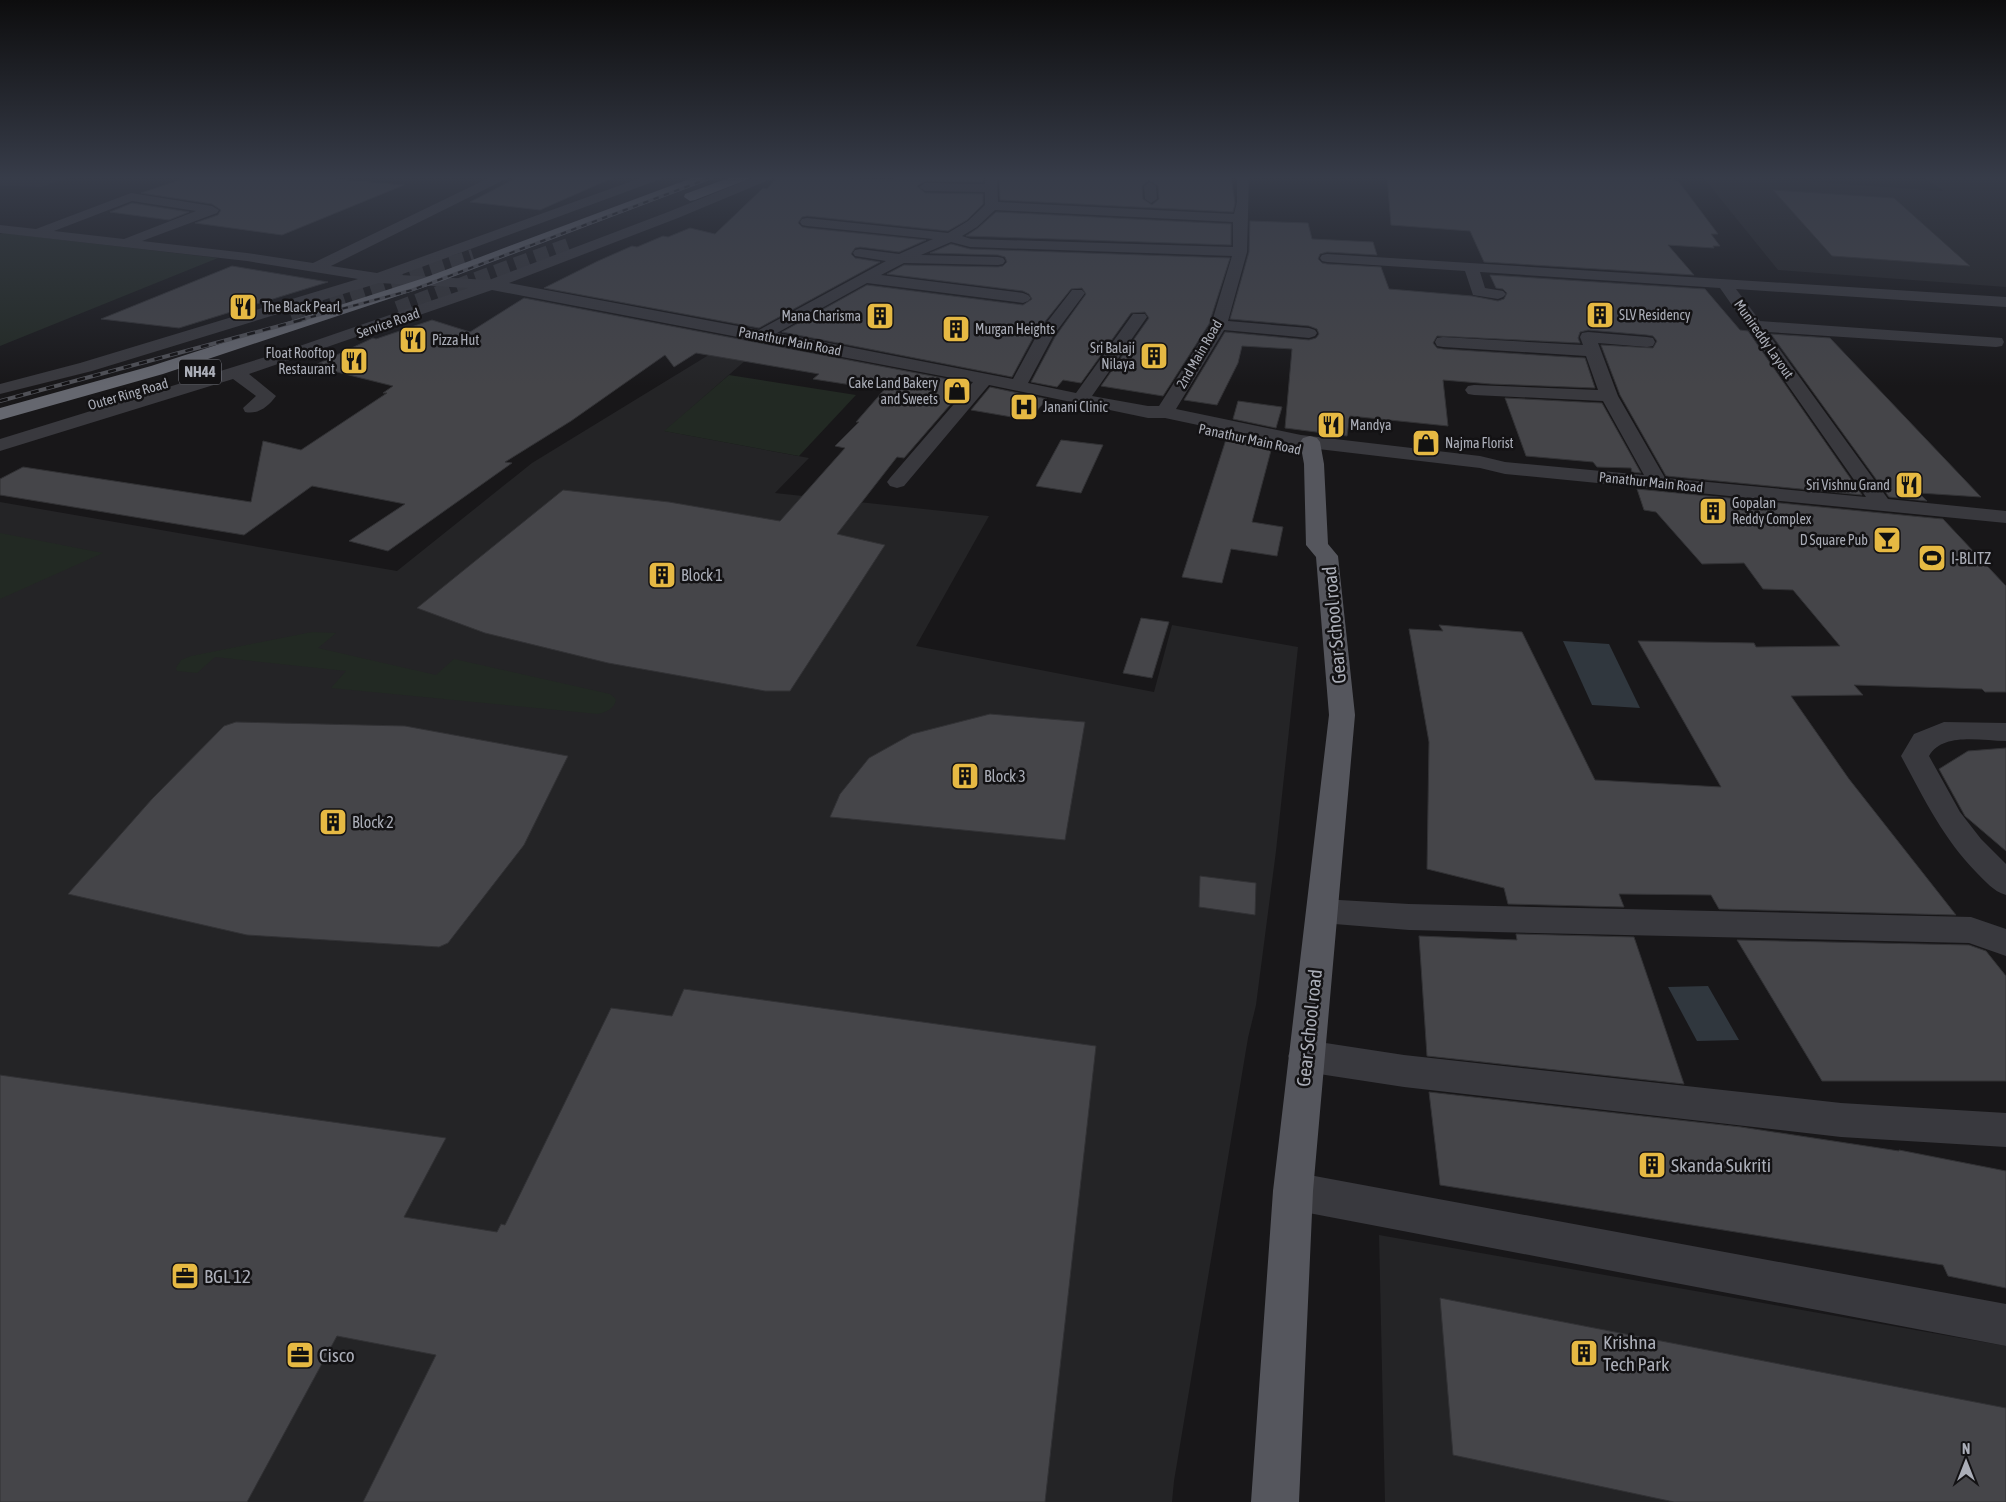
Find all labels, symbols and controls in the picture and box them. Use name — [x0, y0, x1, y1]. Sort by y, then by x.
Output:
restaurant icon: The Black Pearl — [228, 292, 258, 322]
street label: Munireddy Layout — [1731, 297, 1797, 381]
place label: The Black Pearl — [262, 299, 341, 315]
building icon: SLV Residency — [1585, 300, 1615, 330]
building icon: Mana Charisma — [865, 301, 895, 331]
street label: Service Road — [354, 305, 422, 341]
place label: SLV Residency — [1619, 307, 1691, 323]
place label: Mana Charisma — [781, 308, 861, 324]
building icon: Murgan Heights — [941, 314, 971, 344]
street label: 2nd Main Road — [1173, 317, 1225, 391]
place label: Murgan Heights — [975, 321, 1055, 337]
street label: Panathur Main Road — [737, 323, 843, 359]
restaurant icon: Pizza Hut — [398, 325, 428, 355]
place label: Pizza Hut — [432, 332, 479, 348]
place label: Sri Balaji Nilaya — [1090, 340, 1135, 372]
building icon: Sri Balaji Nilaya — [1139, 341, 1169, 371]
place label: Float Rooftop Restaurant — [266, 345, 335, 377]
restaurant icon: Float Rooftop Restaurant — [339, 346, 369, 376]
road number: NH44 — [179, 360, 221, 384]
street label: Outer Ring Road — [86, 375, 170, 413]
place label: Cake Land Bakery and Sweets — [848, 375, 938, 407]
shop icon: Cake Land Bakery and Sweets — [942, 376, 972, 406]
hospital icon: Janani Clinic — [1009, 392, 1039, 422]
place label: Janani Clinic — [1043, 399, 1108, 415]
restaurant icon: Mandya — [1316, 410, 1346, 440]
place label: Mandya — [1350, 417, 1391, 433]
street label: Panathur Main Road — [1197, 420, 1303, 458]
shop icon: Najma Florist — [1411, 428, 1441, 458]
place label: Najma Florist — [1445, 435, 1514, 451]
street label: Panathur Main Road — [1598, 469, 1704, 495]
restaurant icon: Sri Vishnu Grand — [1894, 470, 1924, 500]
place label: Sri Vishnu Grand — [1806, 477, 1890, 493]
place label: Gopalan Reddy Complex — [1732, 495, 1812, 527]
building icon: Gopalan Reddy Complex — [1698, 496, 1728, 526]
bar icon: D Square Pub — [1872, 525, 1902, 555]
place label: D Square Pub — [1800, 532, 1868, 548]
sports icon: I-BLITZ — [1917, 543, 1947, 573]
place label: I-BLITZ — [1951, 549, 1991, 567]
building icon: Block 1 — [647, 560, 677, 590]
street label: Gear School road — [1318, 565, 1350, 685]
place label: Block 1 — [681, 566, 723, 584]
building icon: Block 3 — [950, 761, 980, 791]
place label: Block 3 — [984, 767, 1026, 785]
building icon: Block 2 — [318, 807, 348, 837]
place label: Block 2 — [352, 813, 394, 831]
street label: Gear School road — [1292, 968, 1326, 1088]
building icon: Skanda Sukriti — [1637, 1150, 1667, 1180]
place label: Skanda Sukriti — [1671, 1154, 1771, 1176]
office icon: BGL 12 — [170, 1261, 200, 1291]
place label: BGL 12 — [204, 1265, 251, 1287]
place label: Krishna Tech Park — [1603, 1331, 1670, 1375]
building icon: Krishna Tech Park — [1569, 1338, 1599, 1368]
office icon: Cisco — [285, 1340, 315, 1370]
place label: Cisco — [319, 1344, 355, 1366]
north arrow — [1941, 1437, 1991, 1487]
text: N — [1962, 1441, 1970, 1457]

